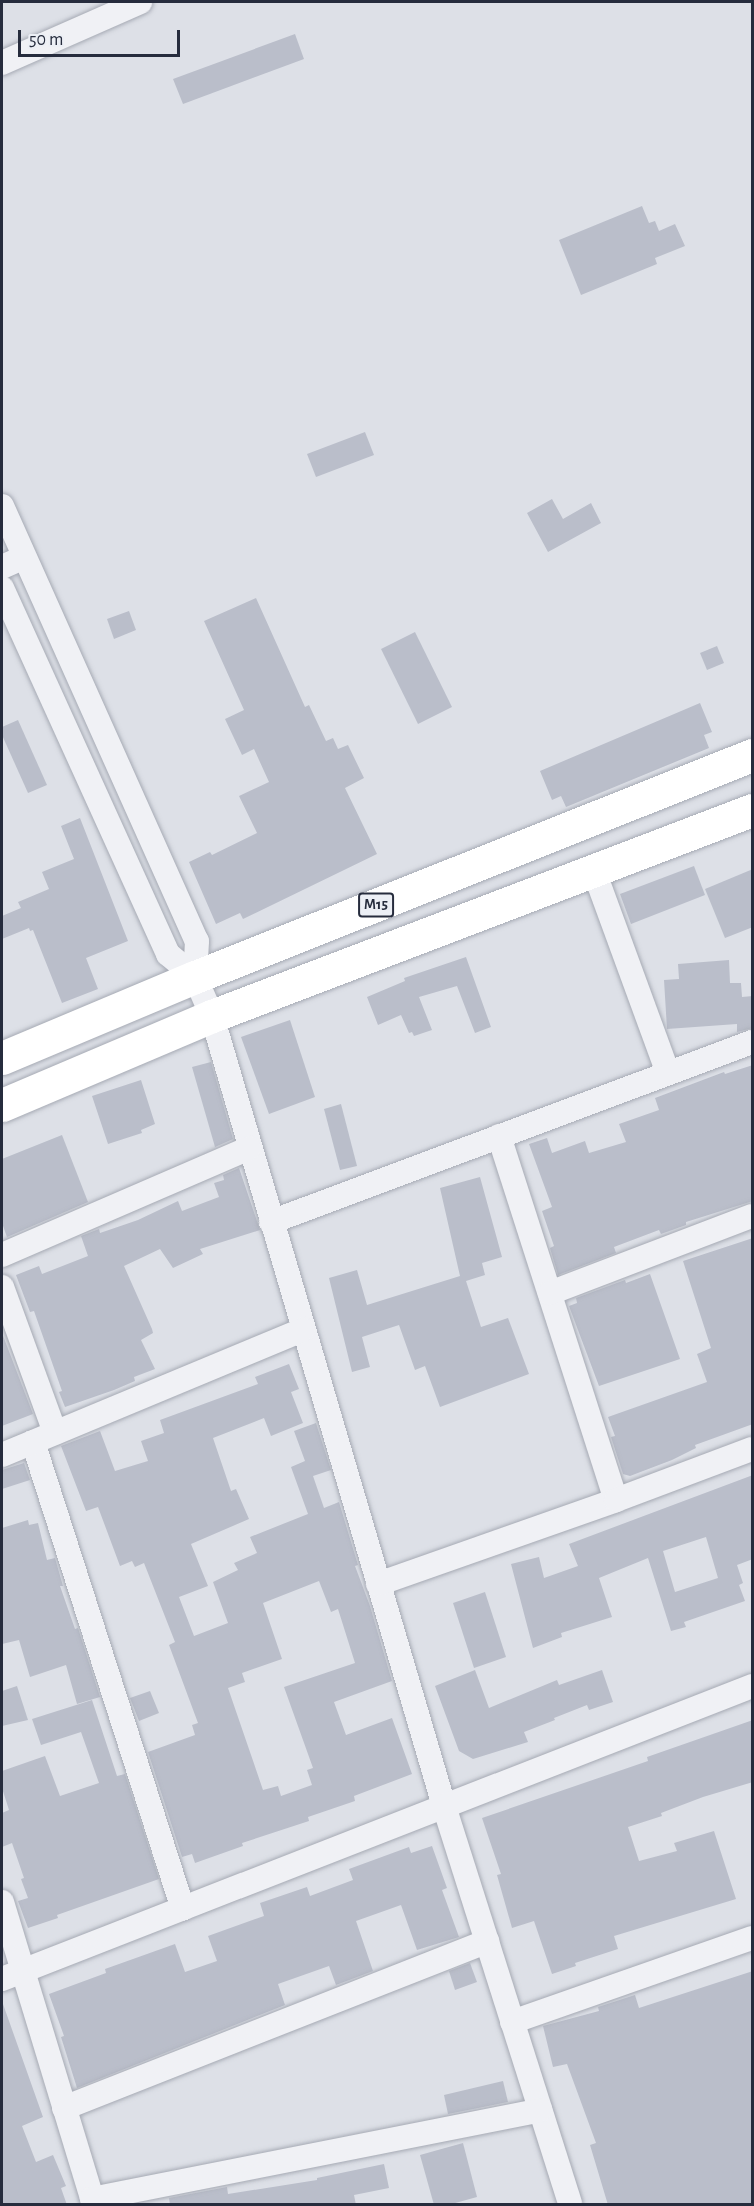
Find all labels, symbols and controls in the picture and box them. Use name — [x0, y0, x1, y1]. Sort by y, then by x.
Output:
scale bar — [21, 18, 183, 56]
text: 50 m — [29, 31, 63, 49]
road number: M15 — [358, 893, 394, 917]

